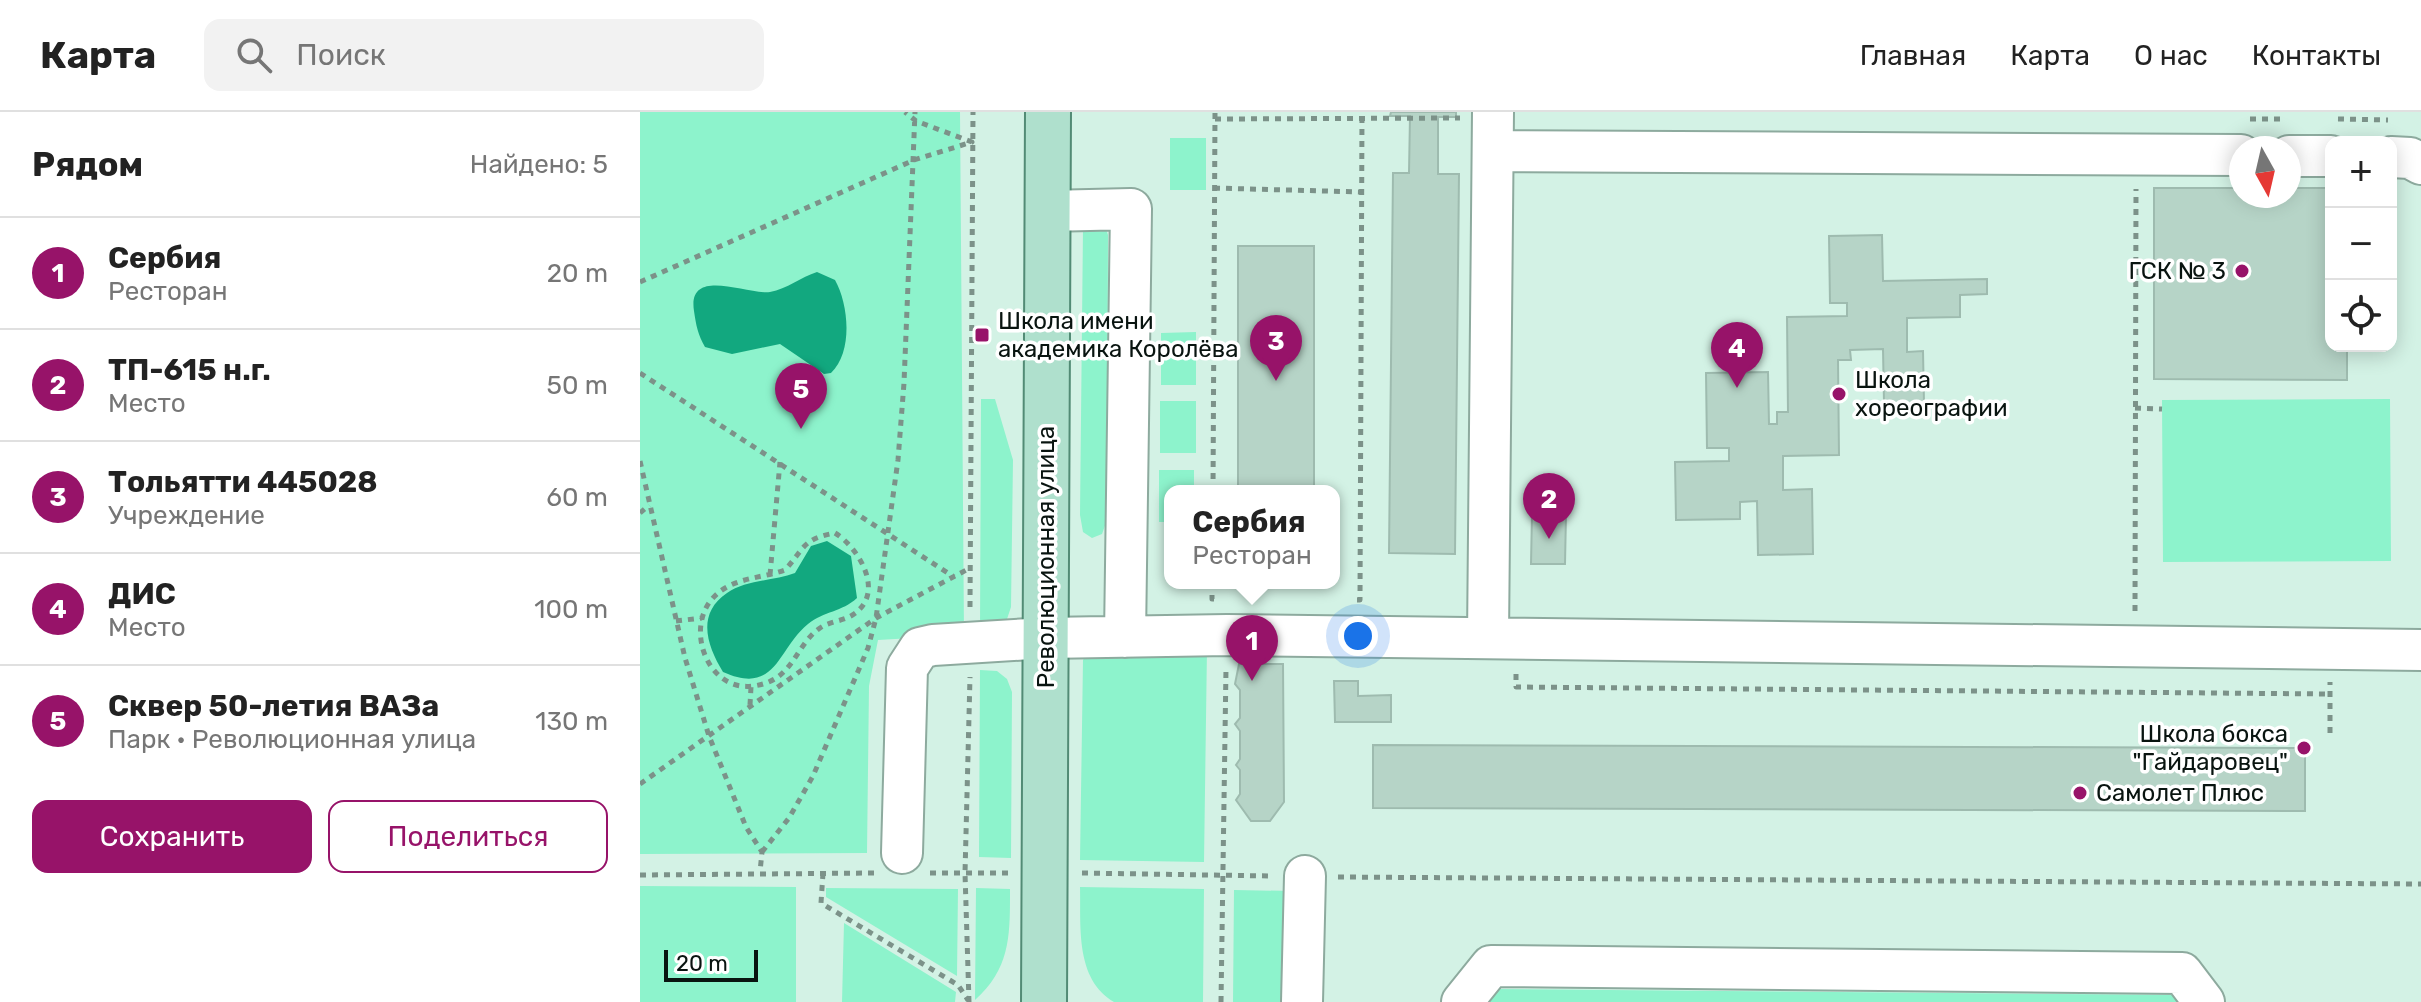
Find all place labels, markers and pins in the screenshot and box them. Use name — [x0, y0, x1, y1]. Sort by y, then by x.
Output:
place label: ГСК № 3 — [2128, 257, 2226, 285]
marker: ГСК № 3 — [2233, 262, 2251, 280]
place label: Школа имени академика Королёва — [998, 307, 1239, 363]
pin: 3 — [1250, 315, 1302, 381]
pin: 4 — [1711, 322, 1763, 388]
marker: Школа имени академика Королёва — [973, 326, 991, 344]
pin: 5 — [775, 363, 827, 429]
place label: Школа хореографии — [1855, 366, 2008, 422]
marker: Школа хореографии — [1830, 385, 1848, 403]
pin: 2 — [1523, 473, 1575, 539]
pin: 1 — [1226, 615, 1278, 681]
place label: Школа бокса "Гайдаровец" — [2133, 720, 2288, 776]
marker: Школа бокса "Гайдаровец" — [2295, 739, 2313, 757]
place label: Самолет Плюс — [2096, 779, 2264, 807]
marker: Самолет Плюс — [2071, 784, 2089, 802]

